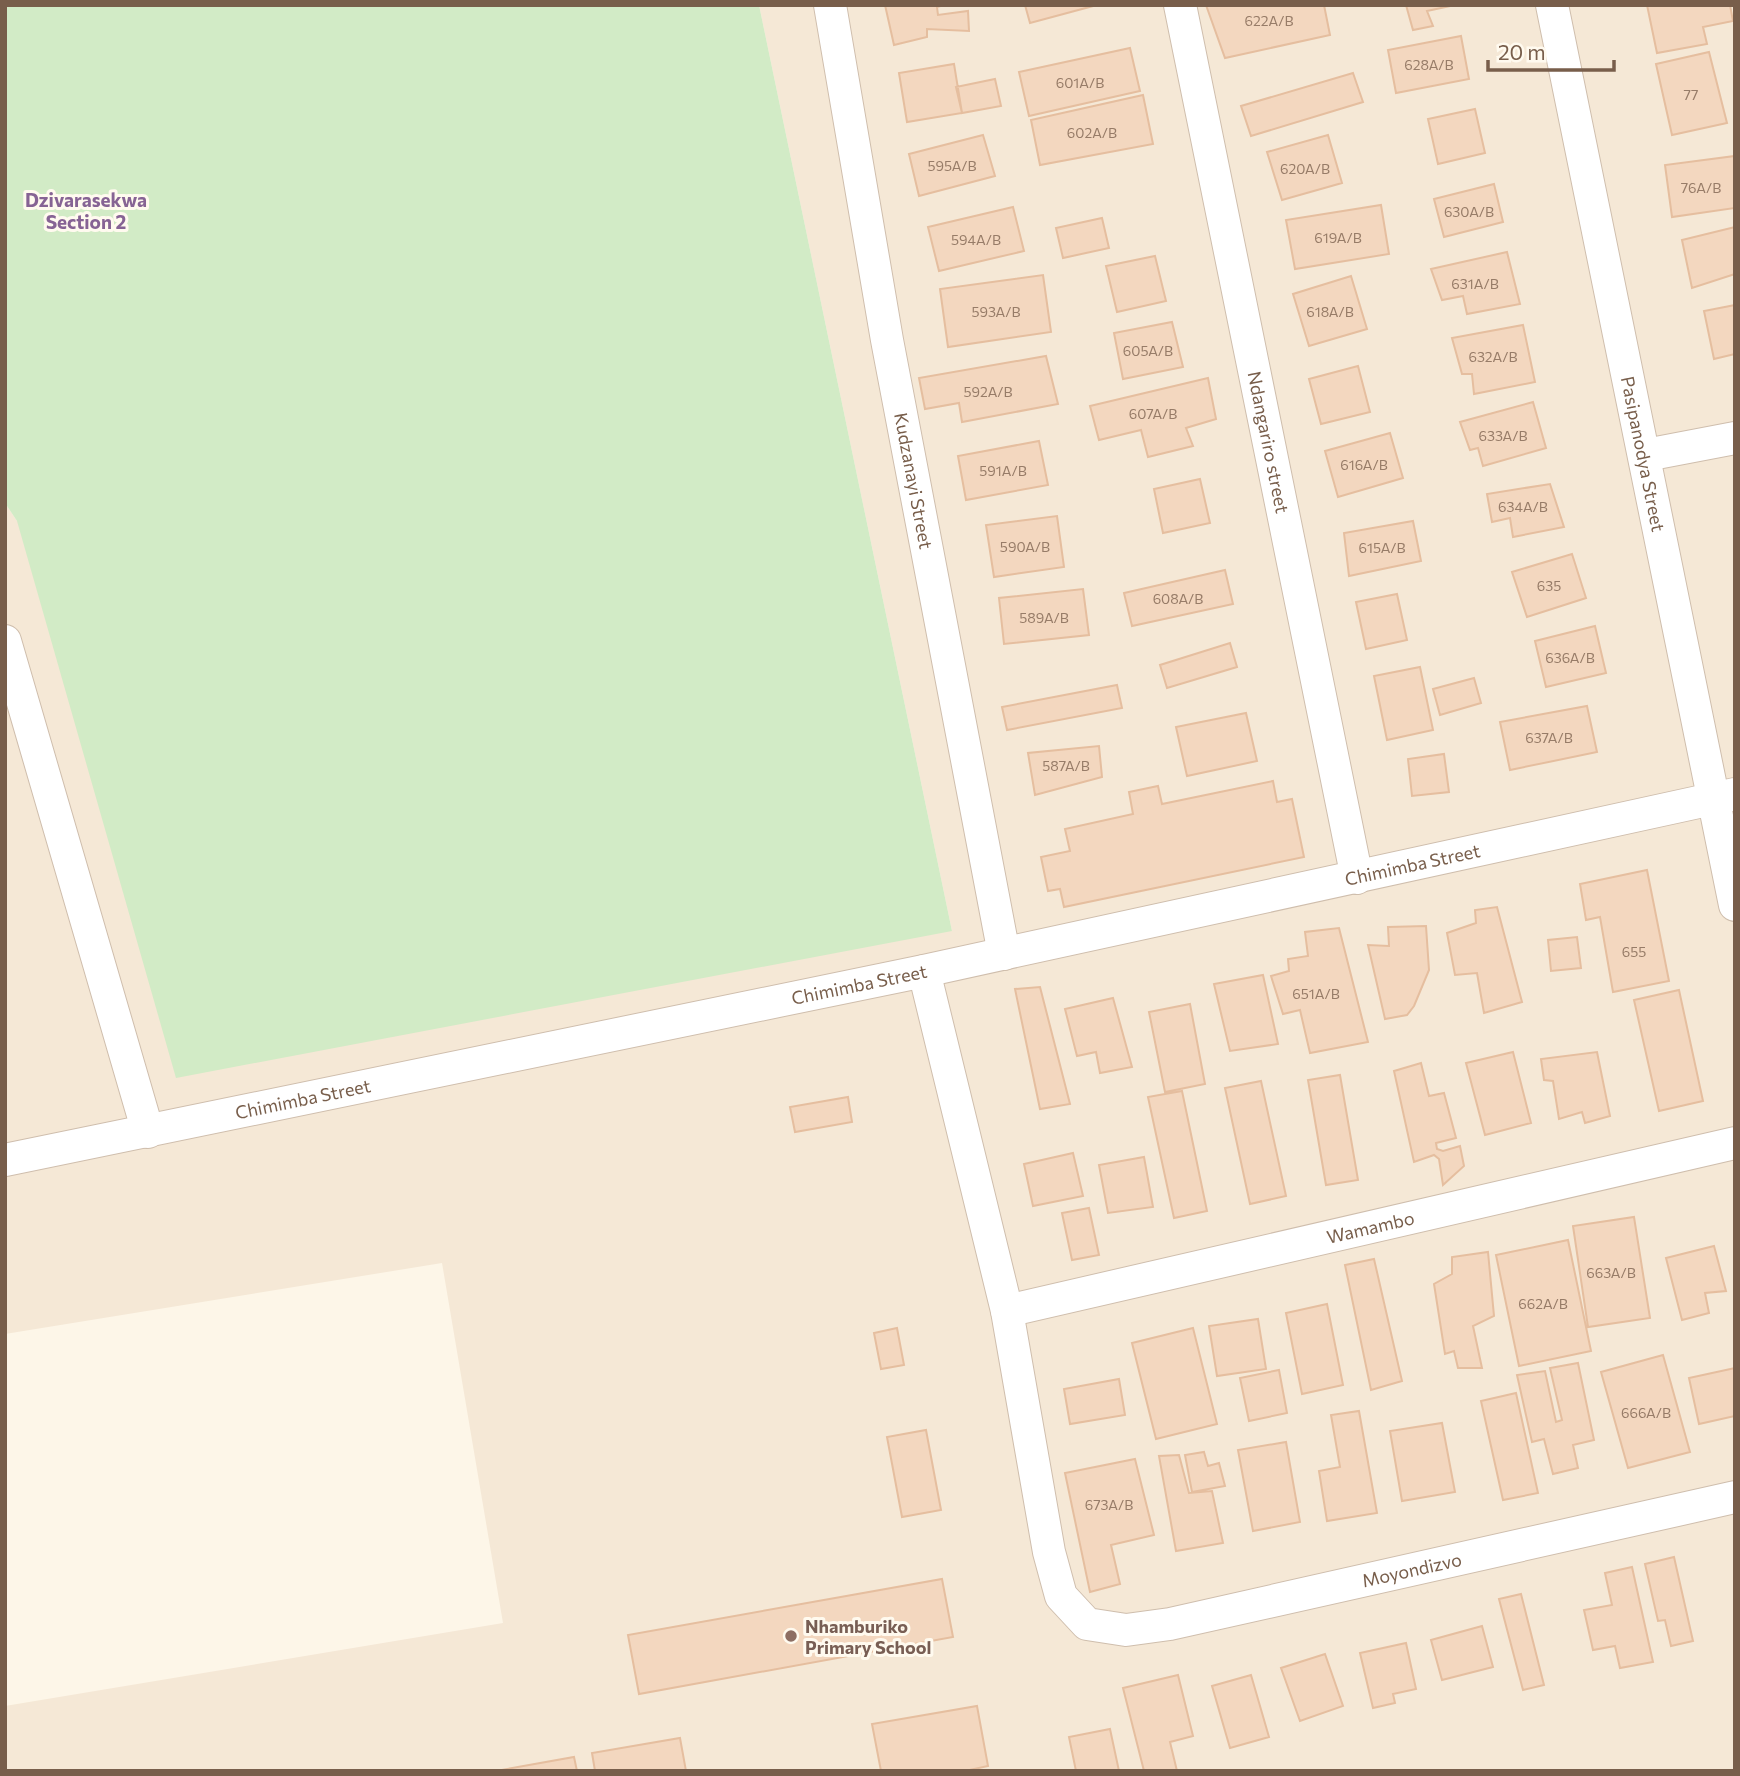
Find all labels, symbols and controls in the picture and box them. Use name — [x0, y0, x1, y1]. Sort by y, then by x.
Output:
house number: 622A/B — [1245, 12, 1293, 29]
scale bar — [1488, 28, 1614, 72]
text: 20 m — [1498, 39, 1546, 64]
house number: 628A/B — [1404, 56, 1454, 73]
house number: 601A/B — [1056, 74, 1104, 91]
house number: 77 — [1684, 86, 1698, 103]
house number: 602A/B — [1067, 124, 1117, 141]
house number: 595A/B — [927, 157, 977, 174]
house number: 620A/B — [1280, 160, 1330, 177]
house number: 76A/B — [1681, 179, 1721, 196]
district label: Dzivarasekwa Section 2 — [25, 188, 147, 233]
house number: 630A/B — [1444, 203, 1494, 220]
house number: 619A/B — [1314, 229, 1362, 246]
house number: 594A/B — [951, 231, 1001, 248]
house number: 631A/B — [1451, 275, 1499, 292]
house number: 593A/B — [971, 303, 1021, 320]
house number: 618A/B — [1306, 303, 1354, 320]
house number: 605A/B — [1123, 342, 1173, 359]
house number: 632A/B — [1468, 348, 1518, 365]
street label: Ndangariro street — [1243, 369, 1294, 515]
street label: Pasipanodya Street — [1617, 374, 1670, 533]
house number: 592A/B — [963, 383, 1013, 400]
house number: 607A/B — [1129, 405, 1177, 422]
street label: Kudzanayi Street — [890, 411, 938, 551]
house number: 633A/B — [1478, 427, 1528, 444]
house number: 616A/B — [1340, 456, 1388, 473]
house number: 591A/B — [979, 462, 1027, 479]
house number: 634A/B — [1498, 498, 1548, 515]
house number: 590A/B — [1000, 538, 1050, 555]
house number: 615A/B — [1358, 539, 1406, 556]
house number: 635 — [1537, 577, 1561, 594]
house number: 608A/B — [1153, 590, 1203, 607]
house number: 589A/B — [1019, 609, 1069, 626]
house number: 636A/B — [1545, 649, 1595, 666]
house number: 637A/B — [1525, 729, 1573, 746]
house number: 587A/B — [1042, 757, 1090, 774]
street label: Chimimba Street — [1343, 839, 1482, 890]
house number: 655 — [1622, 943, 1646, 960]
street label: Chimimba Street — [789, 960, 929, 1009]
house number: 651A/B — [1292, 985, 1340, 1002]
street label: Chimimba Street — [233, 1074, 373, 1123]
street label: Wamambo — [1325, 1206, 1416, 1248]
house number: 663A/B — [1586, 1264, 1636, 1281]
house number: 662A/B — [1518, 1295, 1568, 1312]
house number: 666A/B — [1621, 1404, 1671, 1421]
house number: 673A/B — [1085, 1496, 1133, 1513]
street label: Moyondizvo — [1360, 1548, 1464, 1592]
place label: Nhamburiko Primary School — [805, 1615, 931, 1658]
marker: Nhamburiko Primary School — [783, 1628, 799, 1644]

